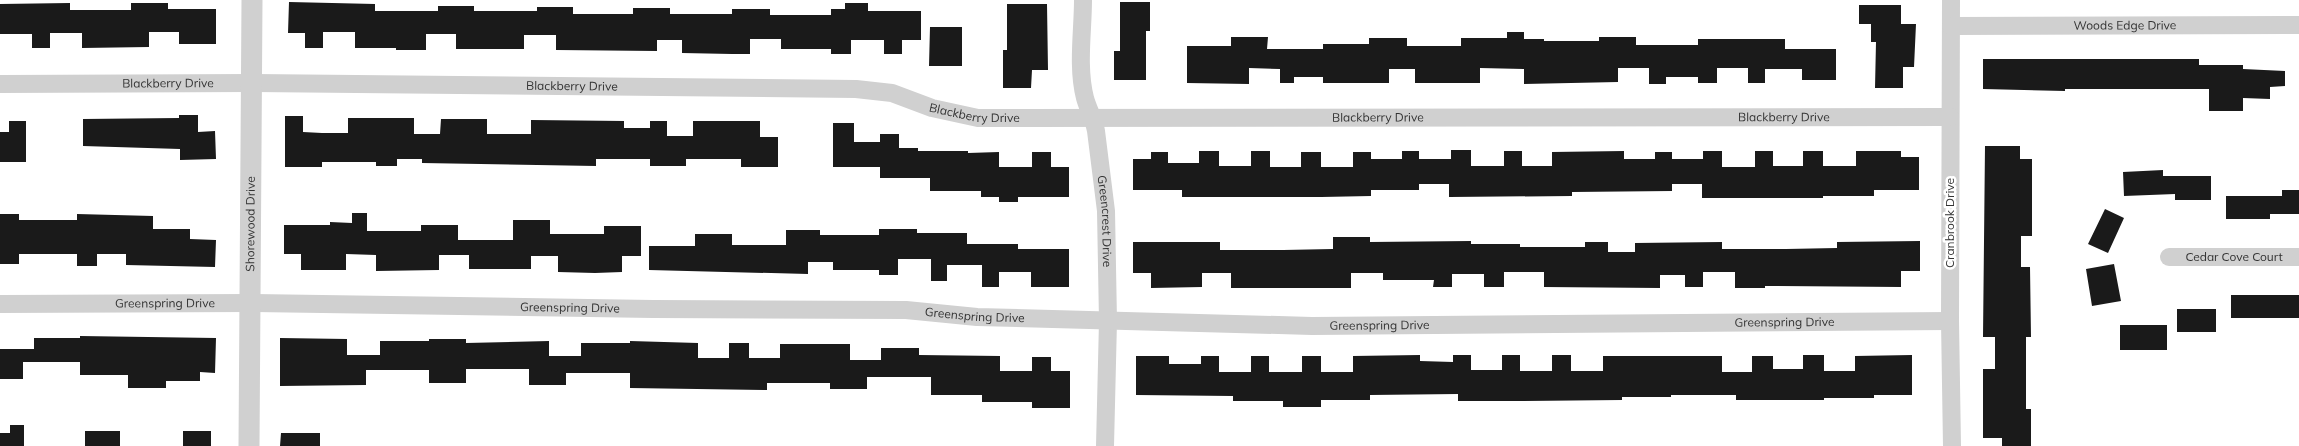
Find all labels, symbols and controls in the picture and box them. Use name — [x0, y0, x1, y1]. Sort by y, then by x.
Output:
street label: Woods Edge Drive — [2074, 17, 2176, 33]
street label: Blackberry Drive — [122, 75, 214, 91]
street label: Blackberry Drive — [526, 78, 618, 94]
street label: Blackberry Drive — [928, 100, 1020, 125]
street label: Blackberry Drive — [1738, 109, 1830, 124]
street label: Blackberry Drive — [1332, 110, 1424, 125]
street label: Greencrest Drive — [1095, 174, 1115, 267]
street label: Shorewood Drive — [242, 176, 258, 272]
street label: Cranbrook Drive — [1942, 178, 1957, 268]
street label: Cedar Cove Court — [2185, 249, 2283, 264]
street label: Greenspring Drive — [115, 295, 215, 311]
street label: Greenspring Drive — [520, 299, 620, 316]
street label: Greenspring Drive — [924, 304, 1025, 325]
street label: Greenspring Drive — [1734, 314, 1835, 330]
street label: Greenspring Drive — [1329, 317, 1430, 333]

